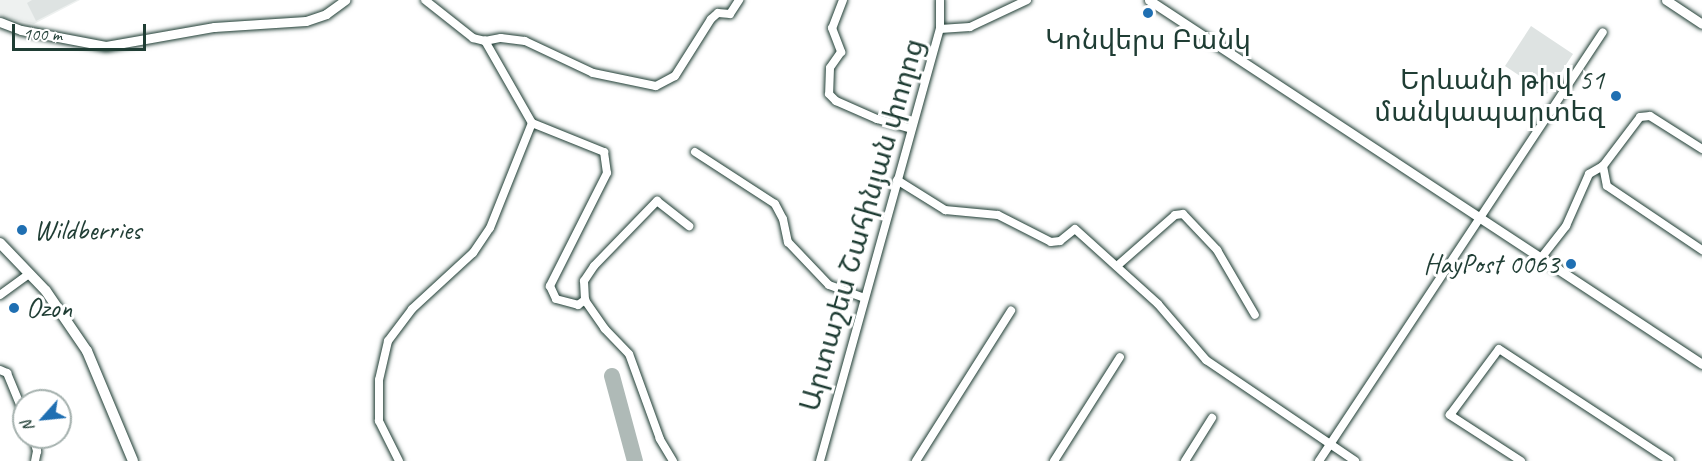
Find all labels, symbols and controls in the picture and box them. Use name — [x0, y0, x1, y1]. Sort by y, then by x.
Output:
marker: Կոնվերս Բանկ — [1141, 6, 1155, 20]
scale bar — [15, 12, 148, 50]
text: 100 m — [23, 23, 62, 45]
place label: Կոնվերս Բանկ — [1045, 23, 1251, 57]
street label: Արտաշես Շահինյան փողոց — [793, 35, 931, 415]
place label: Երևանի թիվ 51 մանկապարտեզ — [1374, 63, 1604, 129]
marker: Երևանի թիվ 51 մանկապարտեզ — [1609, 89, 1623, 103]
place label: Wildberries — [34, 213, 141, 247]
marker: Wildberries — [15, 223, 29, 237]
place label: HayPost 0063 — [1423, 247, 1559, 281]
marker: HayPost 0063 — [1564, 257, 1578, 271]
place label: Ozon — [26, 291, 72, 325]
marker: Ozon — [7, 301, 21, 315]
north arrow — [12, 389, 72, 449]
text: N — [17, 417, 39, 435]

